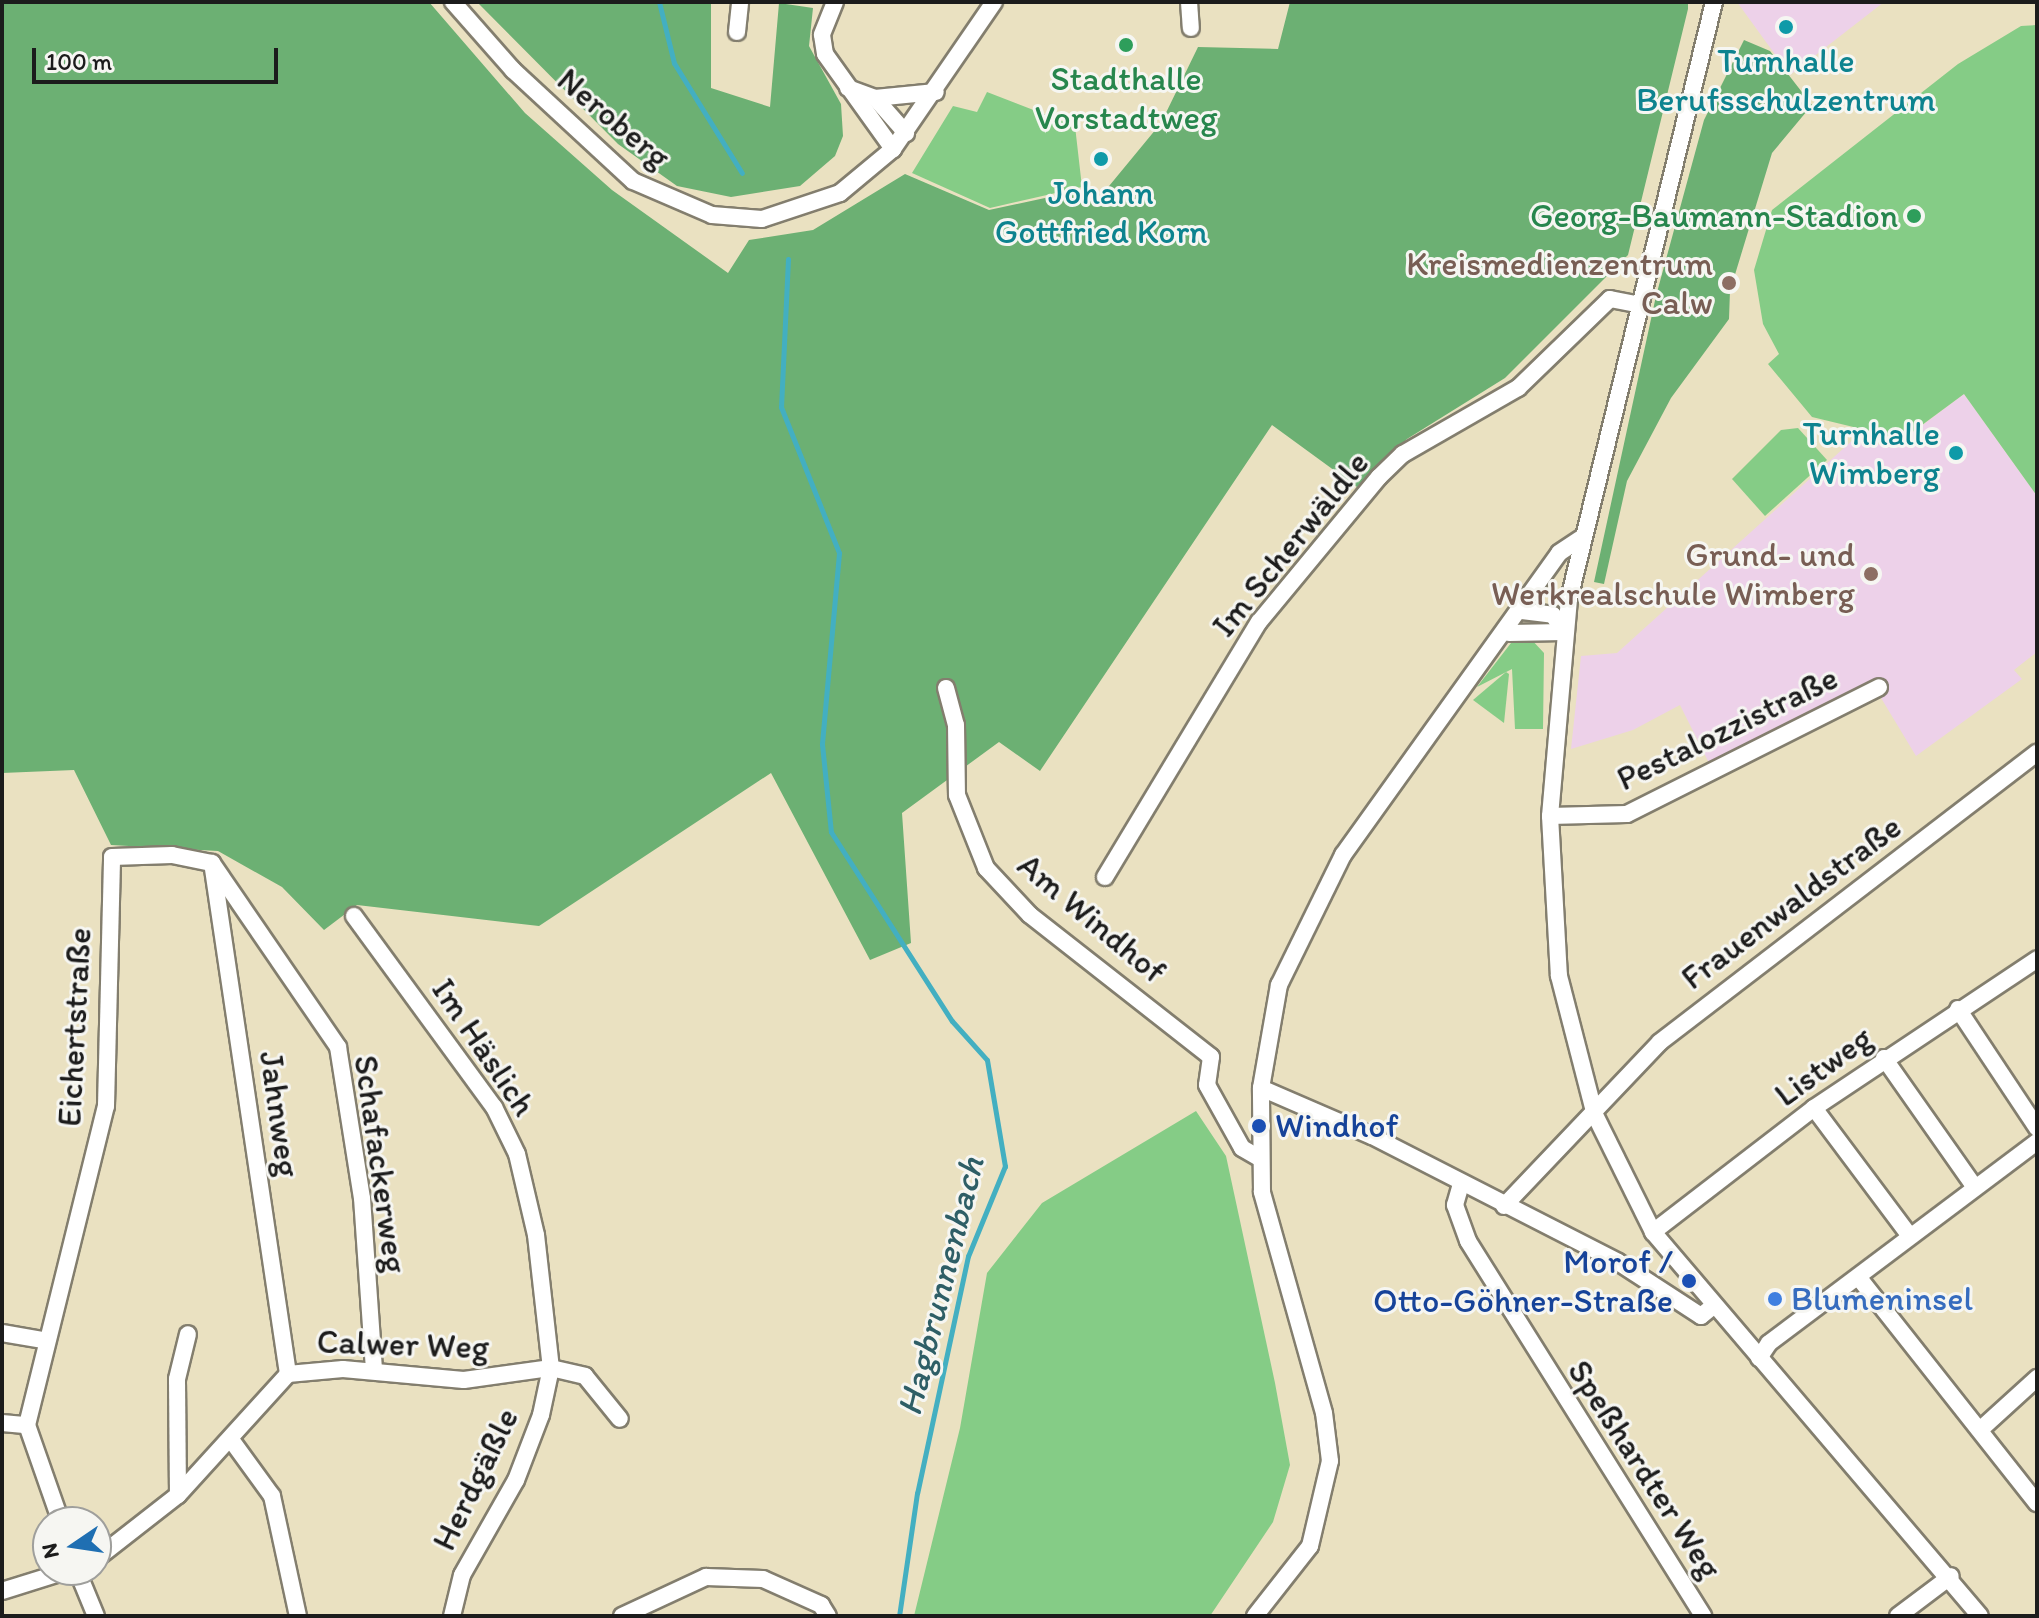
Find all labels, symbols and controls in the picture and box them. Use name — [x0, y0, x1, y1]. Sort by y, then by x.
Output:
marker: Turnhalle Berufsschulzentrum — [1777, 18, 1795, 36]
scale bar — [36, 32, 282, 82]
marker: Stadthalle Vorstadtweg — [1117, 36, 1135, 54]
place label: Turnhalle Berufsschulzentrum — [1636, 40, 1936, 120]
text: 100 m — [46, 47, 112, 76]
place label: Stadthalle Vorstadtweg — [1035, 58, 1217, 138]
street label: Neroberg — [549, 59, 679, 177]
marker: Johann Gottfried Korn — [1092, 150, 1110, 168]
place label: Johann Gottfried Korn — [995, 172, 1207, 252]
place label: Georg-Baumann-Stadion — [1530, 196, 1898, 236]
marker: Georg-Baumann-Stadion — [1905, 207, 1923, 225]
place label: Kreismedienzentrum Calw — [1406, 243, 1713, 322]
marker: Kreismedienzentrum Calw — [1720, 274, 1738, 292]
place label: Turnhalle Wimberg — [1803, 413, 1940, 492]
street label: Im Scherwäldle — [1203, 443, 1377, 645]
marker: Turnhalle Wimberg — [1947, 444, 1965, 462]
place label: Grund- und Werkrealschule Wimberg — [1490, 534, 1855, 614]
marker: Grund- und Werkrealschule Wimberg — [1862, 565, 1880, 583]
street label: Pestalozzistraße — [1610, 657, 1844, 799]
street label: Frauenwaldstraße — [1673, 806, 1909, 998]
street label: Am Windhof — [1009, 844, 1175, 992]
street label: Eichertstraße — [48, 926, 100, 1128]
street label: Im Häslich — [423, 970, 545, 1124]
street label: Listweg — [1766, 1017, 1880, 1115]
street label: Jahnweg — [251, 1048, 309, 1180]
street label: Schafackerweg — [346, 1052, 416, 1276]
place label: Windhof — [1275, 1106, 1398, 1146]
marker: Windhof — [1250, 1117, 1268, 1135]
water label: Hagbrunnenbach — [887, 1152, 993, 1420]
place label: Morof / Otto-Göhner-Straße — [1373, 1241, 1673, 1320]
marker: Morof / Otto-Göhner-Straße — [1680, 1272, 1698, 1290]
place label: Blumeninsel — [1791, 1279, 1973, 1319]
marker: Blumeninsel — [1766, 1290, 1784, 1308]
street label: Calwer Weg — [317, 1321, 489, 1367]
street label: Speßhardter Weg — [1559, 1352, 1731, 1586]
street label: Herdgäßle — [423, 1401, 527, 1557]
north arrow — [32, 1506, 112, 1586]
text: N — [35, 1541, 65, 1561]

